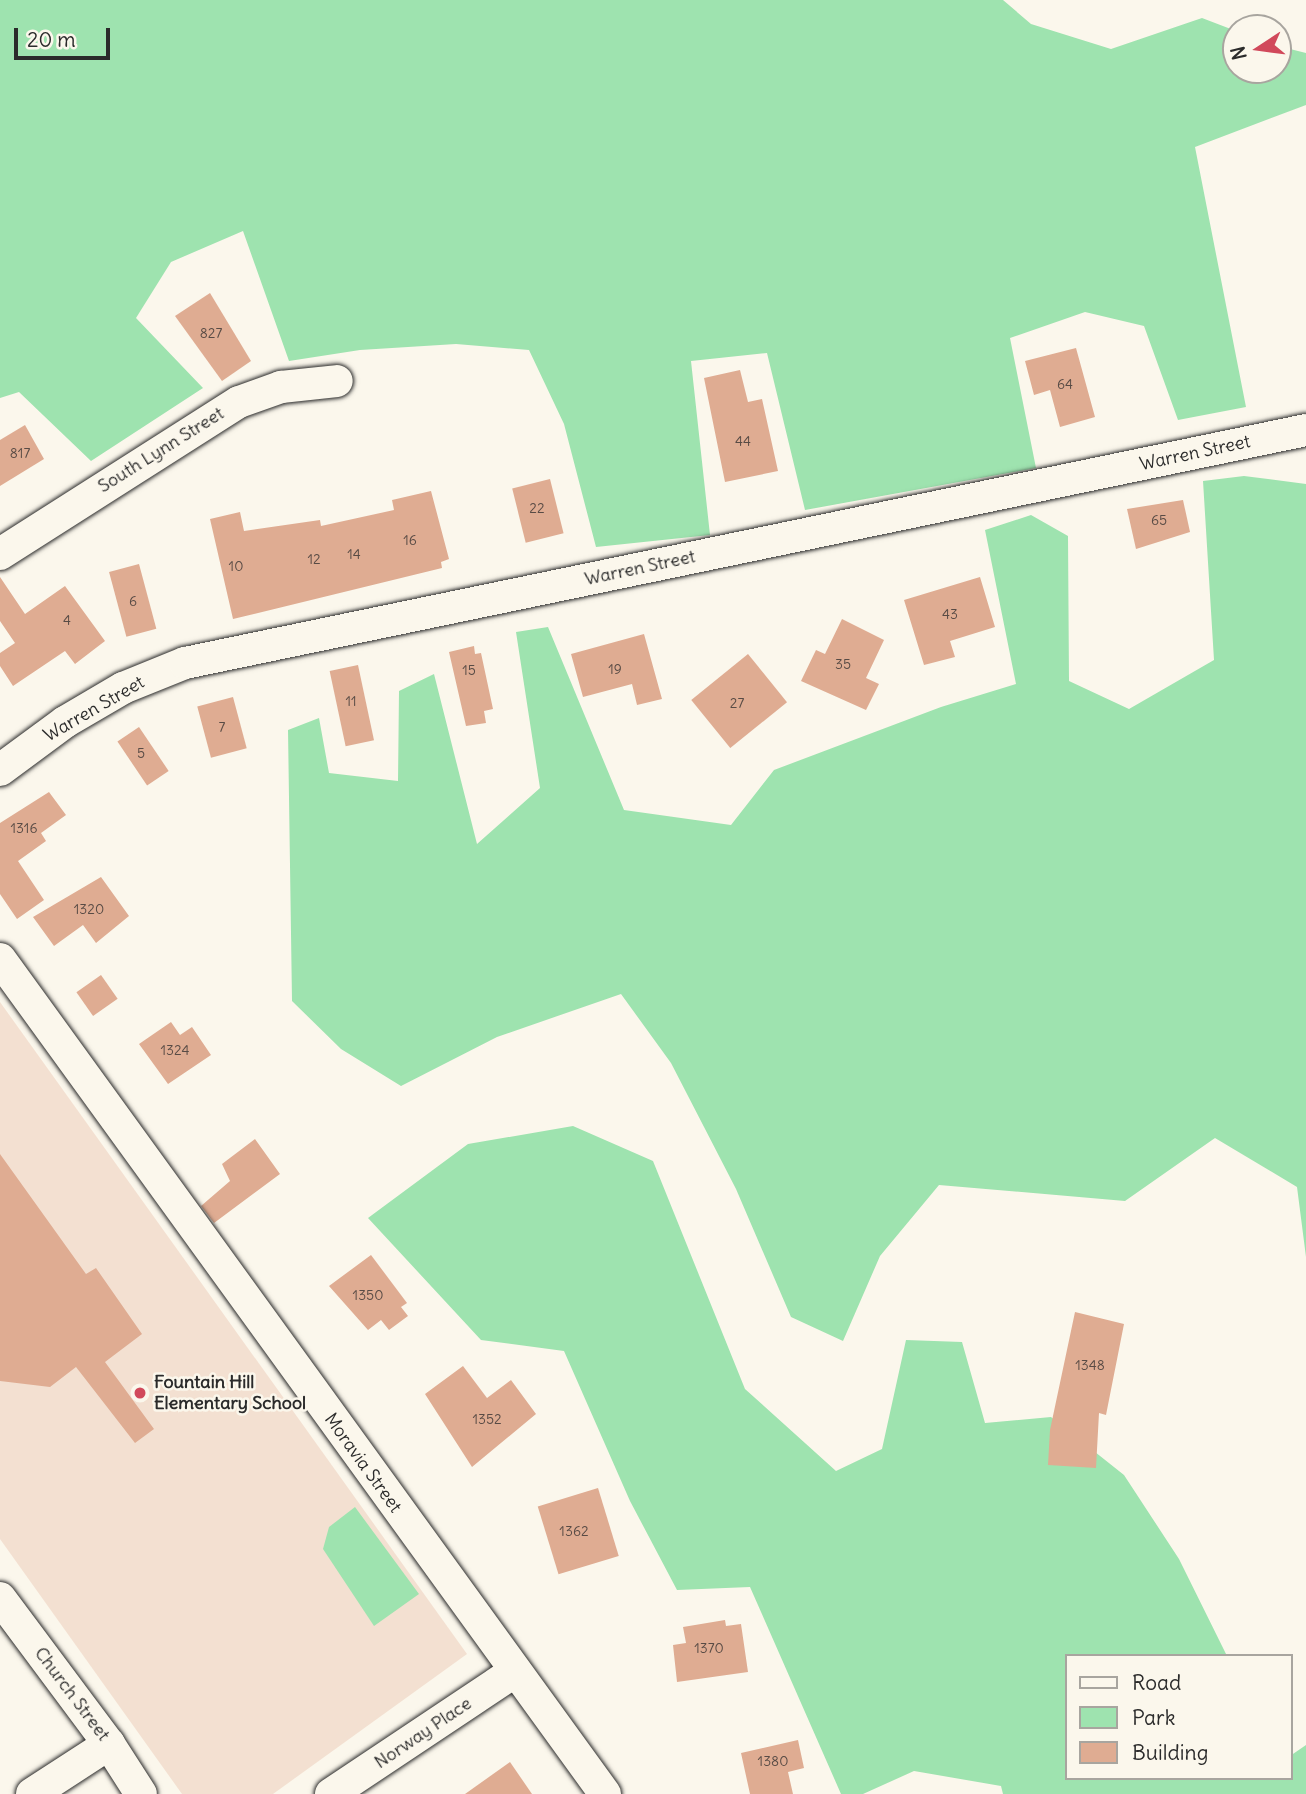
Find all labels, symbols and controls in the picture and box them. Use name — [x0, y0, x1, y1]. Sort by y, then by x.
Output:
scale bar — [18, 14, 114, 58]
north arrow — [1222, 14, 1292, 84]
text: 20 m — [27, 26, 76, 53]
text: N — [1225, 44, 1252, 62]
house number: 827 — [200, 325, 222, 341]
house number: 64 — [1057, 376, 1073, 392]
street label: South Lynn Street — [94, 403, 228, 497]
street label: Warren Street — [1138, 431, 1252, 475]
house number: 44 — [735, 433, 751, 449]
house number: 817 — [10, 445, 30, 461]
house number: 22 — [529, 500, 545, 516]
house number: 65 — [1151, 512, 1167, 528]
house number: 16 — [403, 532, 417, 548]
house number: 14 — [347, 546, 361, 562]
street label: Warren Street — [583, 546, 697, 590]
house number: 12 — [307, 551, 321, 567]
house number: 10 — [229, 558, 243, 574]
house number: 6 — [129, 593, 137, 609]
house number: 43 — [942, 606, 958, 622]
house number: 4 — [63, 612, 71, 628]
house number: 35 — [835, 656, 851, 672]
house number: 19 — [608, 661, 622, 677]
house number: 15 — [462, 662, 476, 678]
street label: Warren Street — [40, 671, 148, 747]
house number: 11 — [345, 693, 357, 709]
house number: 27 — [730, 695, 744, 711]
house number: 7 — [219, 719, 225, 735]
house number: 5 — [137, 745, 145, 761]
house number: 1316 — [11, 820, 37, 836]
house number: 1320 — [74, 901, 104, 917]
house number: 1324 — [160, 1042, 190, 1058]
house number: 1350 — [353, 1287, 383, 1303]
house number: 1348 — [1075, 1357, 1105, 1373]
place label: Fountain Hill Elementary School — [154, 1372, 306, 1414]
marker: Fountain Hill Elementary School — [132, 1385, 148, 1401]
street label: Moravia Street — [320, 1409, 406, 1517]
house number: 1352 — [472, 1411, 502, 1427]
house number: 1362 — [559, 1523, 589, 1539]
house number: 1370 — [694, 1640, 724, 1656]
street label: Church Street — [30, 1643, 114, 1745]
legend — [1064, 1654, 1292, 1780]
text: Road — [1132, 1669, 1181, 1696]
street label: Norway Place — [370, 1693, 476, 1773]
text: Park — [1132, 1704, 1175, 1731]
text: Building — [1132, 1739, 1208, 1766]
house number: 1380 — [758, 1753, 788, 1769]

